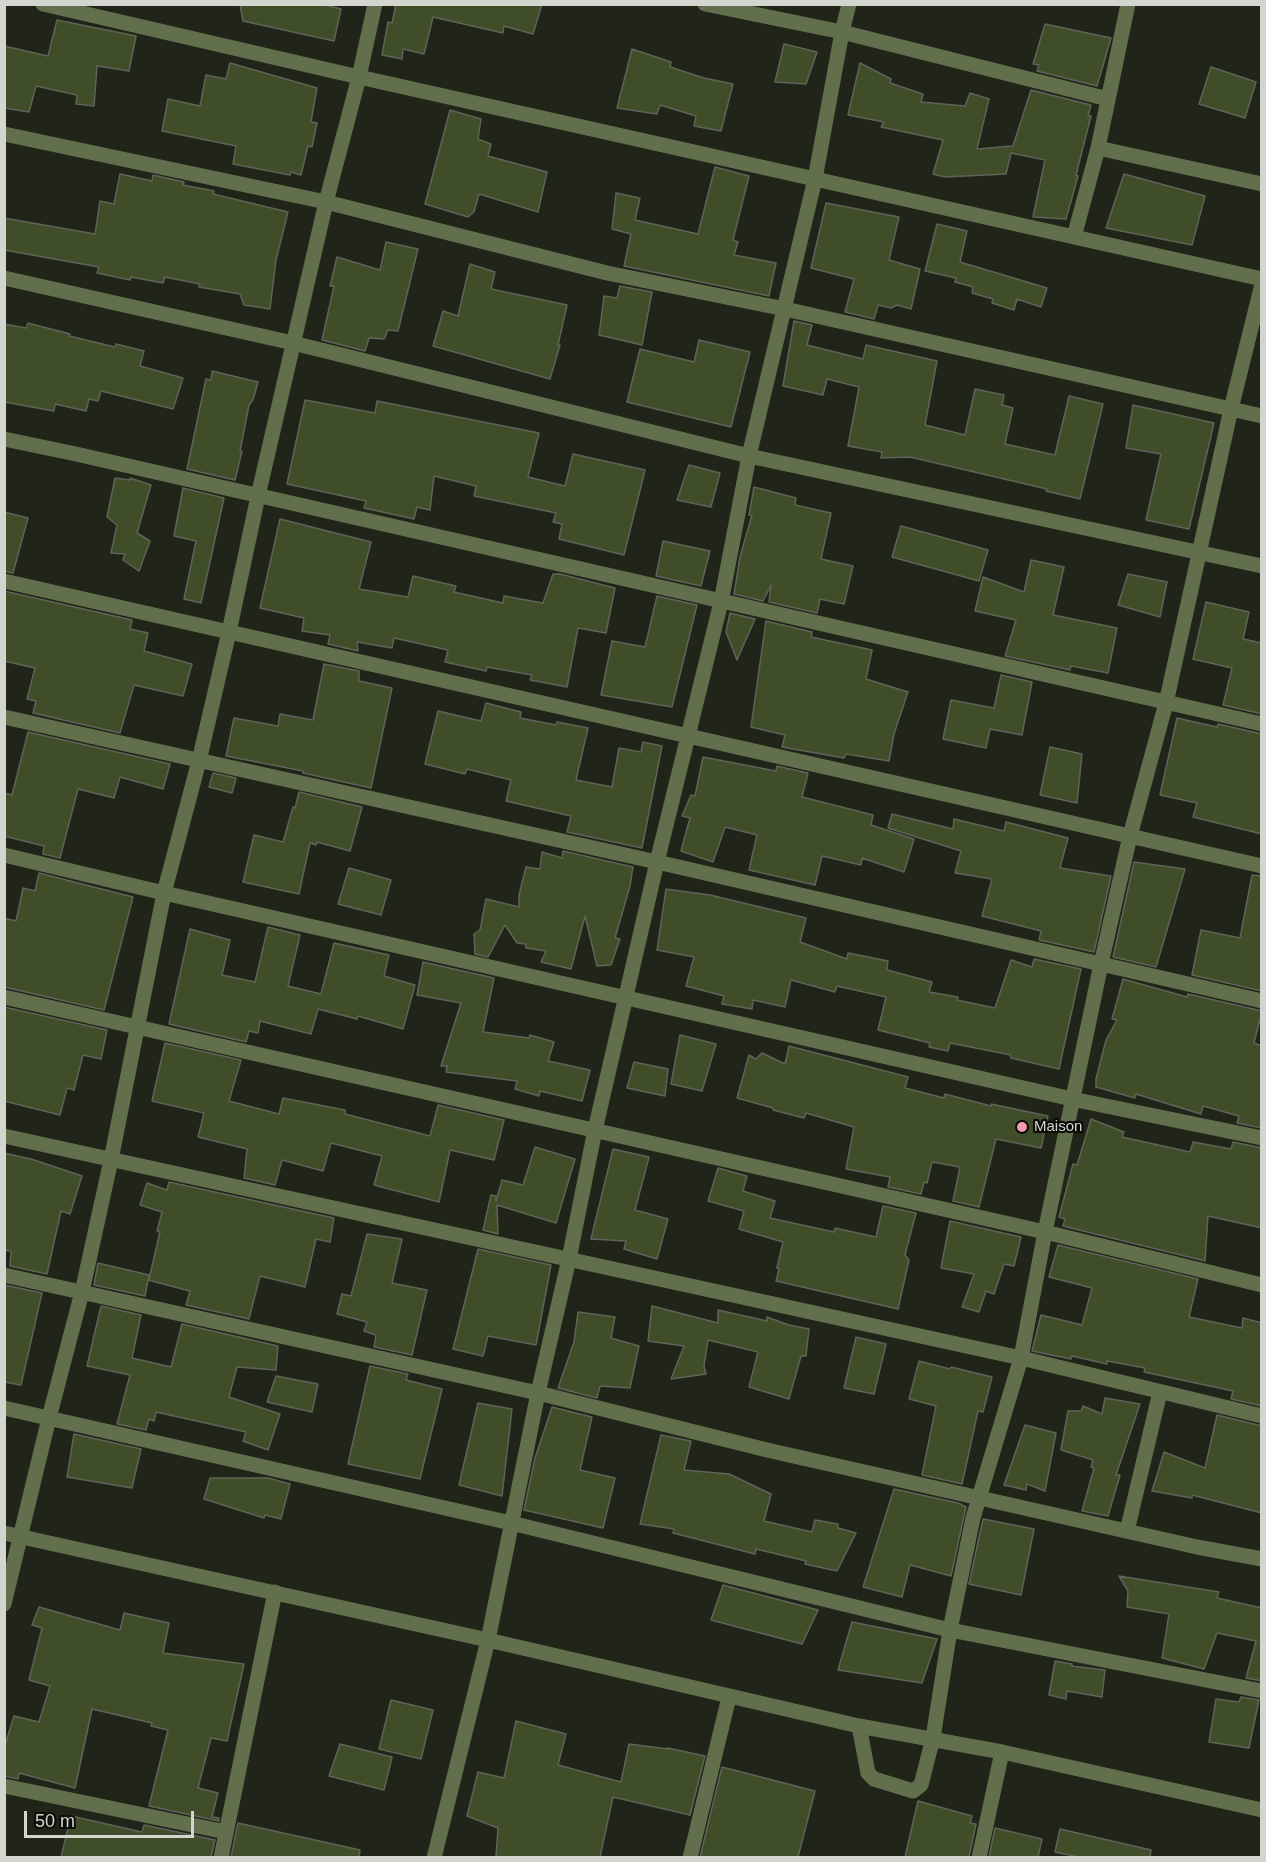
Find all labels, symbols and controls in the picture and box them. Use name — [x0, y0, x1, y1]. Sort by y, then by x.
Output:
place label: Maison — [1034, 1118, 1082, 1136]
marker: Maison — [1015, 1120, 1029, 1134]
scale bar — [27, 1799, 196, 1837]
text: 50 m — [35, 1811, 75, 1831]

